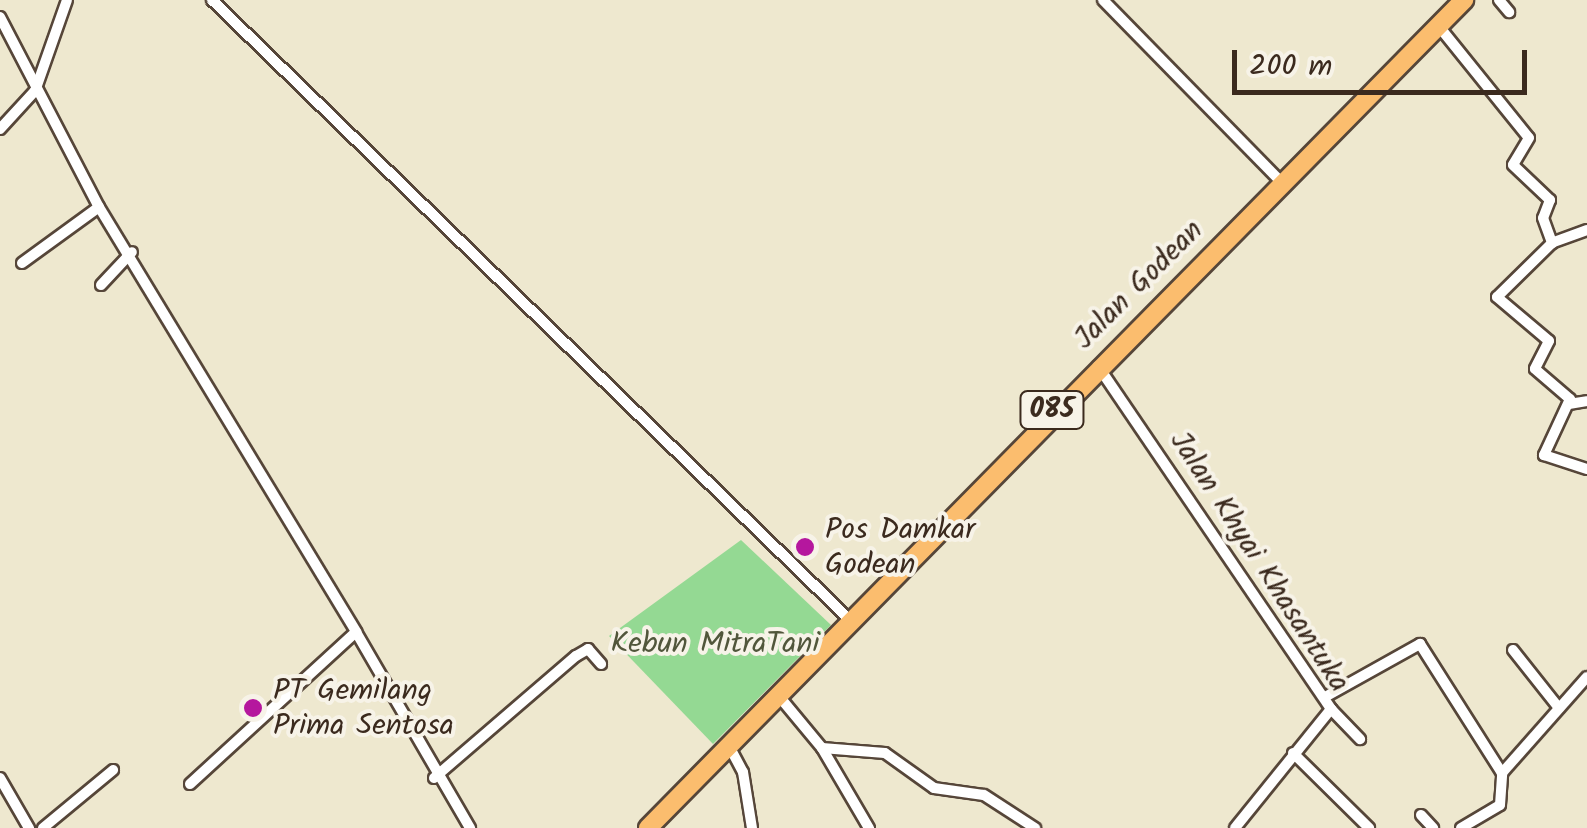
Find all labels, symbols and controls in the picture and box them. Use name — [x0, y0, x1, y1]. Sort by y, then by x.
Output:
scale bar — [1237, 30, 1532, 92]
text: 200 m — [1249, 43, 1332, 91]
street label: Jalan Godean — [1067, 213, 1211, 357]
road number: 085 — [1017, 387, 1087, 433]
street label: Jalan Khyai Khasantuka — [1161, 425, 1357, 699]
place label: Pos Damkar Godean — [825, 512, 975, 582]
marker: Pos Damkar Godean — [794, 536, 816, 558]
park label: Kebun MitraTani — [610, 626, 820, 662]
place label: PT Gemilang Prima Sentosa — [273, 673, 454, 744]
marker: PT Gemilang Prima Sentosa — [242, 697, 264, 719]

